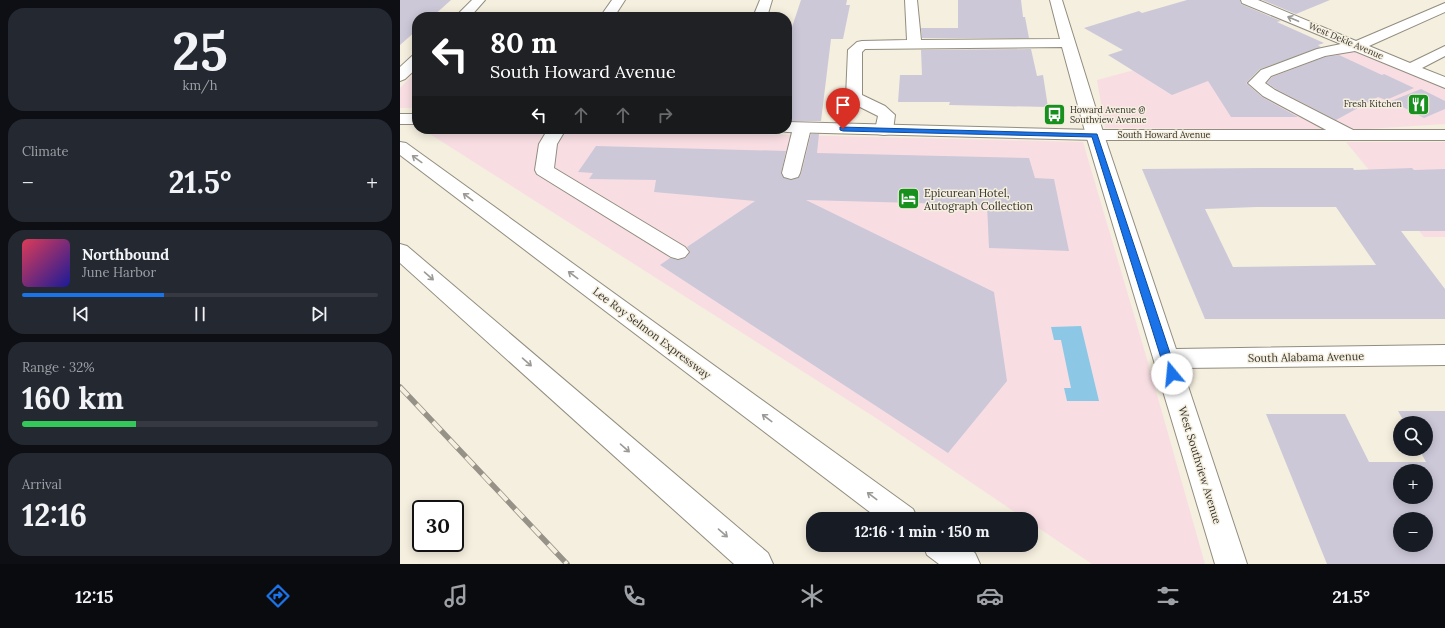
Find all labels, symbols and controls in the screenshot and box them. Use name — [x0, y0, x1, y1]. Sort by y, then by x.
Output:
one-way arrow — [1287, 15, 1299, 22]
text: 25 — [172, 18, 228, 84]
street label: West Dekle Avenue — [1307, 20, 1385, 61]
text: 80 m — [490, 25, 557, 61]
icon: left — [424, 28, 476, 80]
text: South Howard Avenue — [490, 60, 676, 83]
text: km/h — [182, 77, 218, 94]
pin — [826, 88, 860, 129]
restaurant icon: Fresh Kitchen — [1405, 91, 1431, 117]
icon: arrive — [832, 94, 854, 116]
place label: Fresh Kitchen — [1344, 98, 1403, 109]
bus stop icon: Howard Avenue @ Southview Avenue — [1041, 102, 1067, 128]
icon: left — [528, 104, 550, 126]
icon: ahead — [570, 104, 592, 126]
icon: ahead — [612, 104, 634, 126]
icon: right — [654, 104, 676, 126]
place label: Howard Avenue @ Southview Avenue — [1070, 104, 1147, 125]
street label: South Howard Avenue — [1118, 129, 1211, 140]
text: Climate — [22, 143, 69, 160]
one-way arrow — [411, 155, 422, 163]
text: 21.5° — [169, 163, 231, 201]
text: − — [22, 168, 34, 196]
text: + — [366, 168, 378, 196]
hotel icon: Epicurean Hotel, Autograph Collection — [896, 186, 922, 212]
place label: Epicurean Hotel, Autograph Collection — [923, 186, 1033, 213]
one-way arrow — [463, 193, 474, 201]
text: Northbound — [82, 245, 169, 264]
text: June Harbor — [82, 264, 156, 281]
one-way arrow — [567, 270, 578, 279]
one-way arrow — [424, 272, 435, 281]
street label: Lee Roy Selmon Expressway — [590, 284, 714, 382]
icon: previous — [70, 303, 92, 325]
icon: pause — [189, 303, 211, 325]
icon: next — [308, 303, 330, 325]
street label: South Alabama Avenue — [1248, 349, 1364, 365]
position arrow — [1151, 353, 1193, 395]
one-way arrow — [522, 357, 532, 367]
text: Range · 32% — [22, 359, 95, 376]
text: 160 km — [22, 379, 124, 417]
street label: West Southview Avenue — [1175, 404, 1225, 526]
one-way arrow — [762, 414, 773, 423]
map controls — [1393, 416, 1433, 552]
button: search — [1393, 416, 1433, 456]
one-way arrow — [620, 443, 630, 452]
button: + — [1393, 464, 1433, 504]
text: Arrival — [22, 476, 62, 493]
one-way arrow — [866, 492, 877, 500]
text: 12:16 — [22, 496, 87, 534]
speed limit sign: 30 — [412, 500, 464, 552]
button: − — [1393, 512, 1433, 552]
text: 12:16 · 1 min · 150 m — [855, 522, 989, 541]
one-way arrow — [717, 529, 728, 538]
icon: directions — [264, 582, 292, 610]
icon: music — [442, 582, 470, 610]
icon: phone — [620, 582, 648, 610]
icon: climate — [798, 582, 826, 610]
icon: car — [976, 582, 1004, 610]
icon: filters — [1154, 582, 1182, 610]
text: 12:15 — [75, 585, 113, 608]
text: 21.5° — [1332, 585, 1370, 608]

